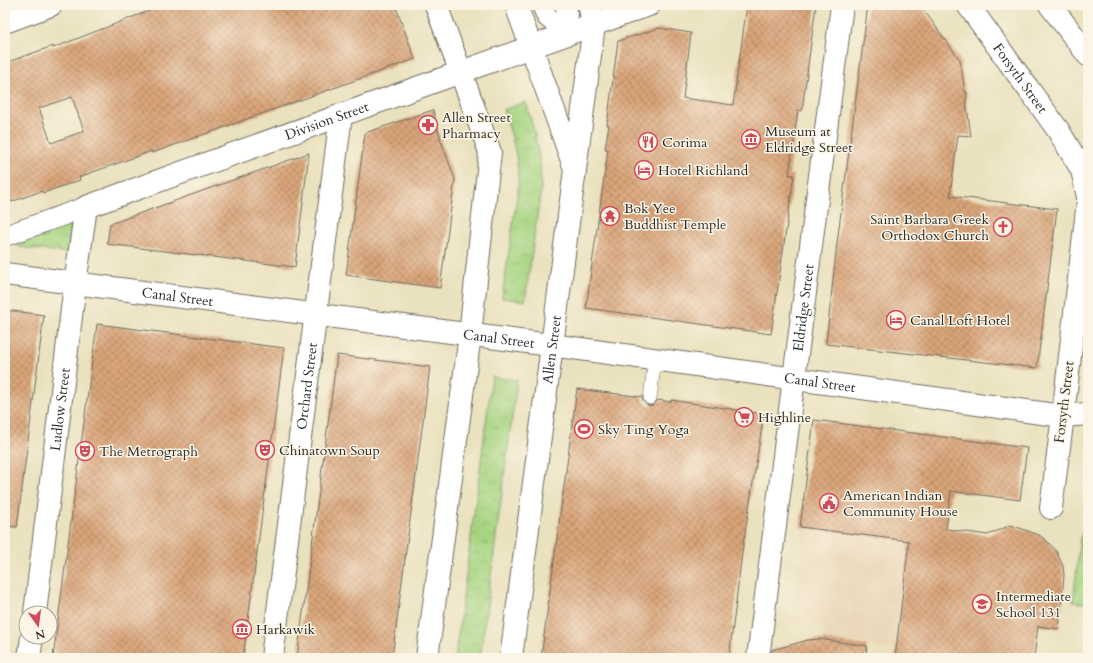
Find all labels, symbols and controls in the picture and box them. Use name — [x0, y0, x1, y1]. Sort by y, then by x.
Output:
street label: Forsyth Street — [989, 39, 1053, 117]
street label: Division Street — [282, 96, 372, 144]
place label: Allen Street Pharmacy — [442, 108, 511, 143]
pharmacy icon: Allen Street Pharmacy — [417, 114, 439, 136]
place label: Museum at Eldridge Street — [765, 122, 853, 157]
museum icon: Museum at Eldridge Street — [740, 128, 762, 150]
restaurant icon: Corima — [637, 131, 659, 153]
place label: Corima — [662, 133, 707, 152]
hotel icon: Hotel Richland — [633, 159, 655, 181]
place label: Hotel Richland — [658, 161, 749, 180]
place label: Bok Yee Buddhist Temple — [624, 199, 726, 234]
temple icon: Bok Yee Buddhist Temple — [599, 205, 621, 227]
place label: Saint Barbara Greek Orthodox Church — [870, 210, 990, 245]
church icon: Saint Barbara Greek Orthodox Church — [992, 216, 1014, 238]
street label: Eldridge Street — [788, 263, 818, 353]
street label: Canal Street — [141, 282, 215, 311]
hotel icon: Canal Loft Hotel — [885, 309, 907, 331]
place label: Canal Loft Hotel — [910, 311, 1011, 330]
street label: Allen Street — [538, 314, 565, 385]
street label: Canal Street — [462, 324, 536, 352]
street label: Orchard Street — [292, 341, 322, 431]
street label: Forsyth Street — [1050, 359, 1079, 444]
street label: Ludlow Street — [45, 366, 74, 452]
street label: Canal Street — [783, 368, 857, 397]
supermarket icon: Highline — [733, 406, 755, 428]
place label: Highline — [758, 408, 811, 427]
sports icon: Sky Ting Yoga — [573, 418, 595, 440]
place label: Sky Ting Yoga — [598, 420, 689, 439]
theatre icon: Chinatown Soup — [254, 439, 276, 461]
theatre icon: The Metrograph — [74, 440, 96, 462]
place label: Chinatown Soup — [279, 441, 380, 460]
place label: The Metrograph — [99, 442, 198, 461]
place label: American Indian Community House — [843, 486, 958, 521]
public building icon: American Indian Community House — [818, 492, 840, 514]
place label: Intermediate School 131 — [996, 587, 1071, 622]
school or university icon: Intermediate School 131 — [971, 593, 993, 615]
north arrow — [18, 605, 58, 645]
museum icon: Harkawik — [231, 618, 253, 640]
place label: Harkawik — [256, 620, 316, 639]
text: N — [33, 626, 47, 643]

